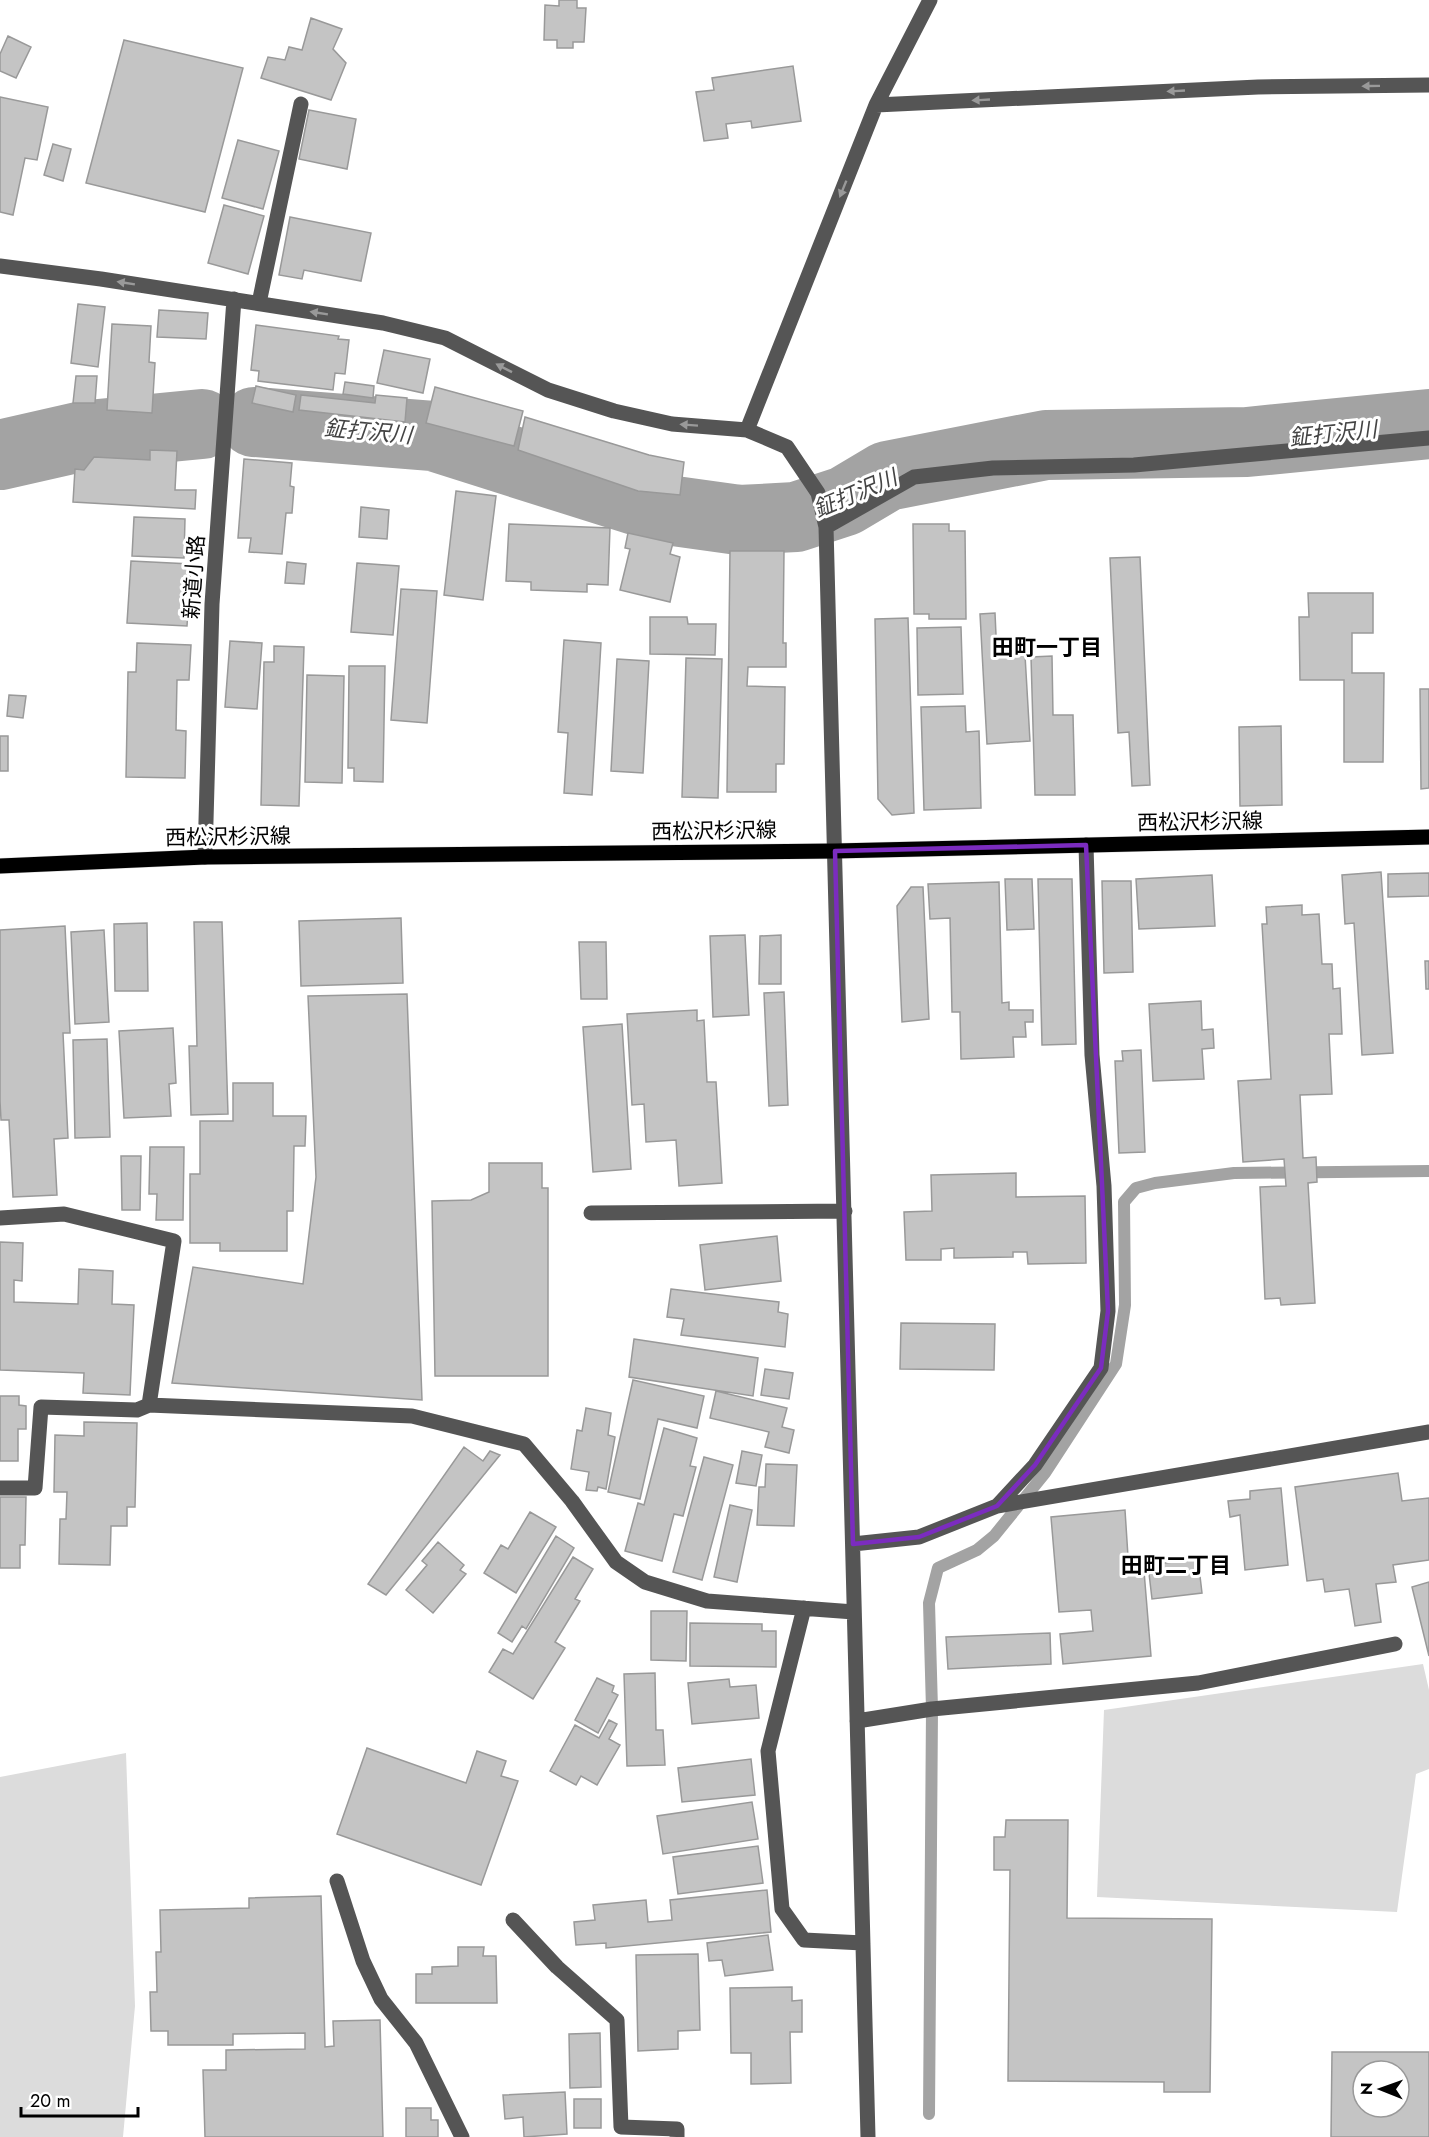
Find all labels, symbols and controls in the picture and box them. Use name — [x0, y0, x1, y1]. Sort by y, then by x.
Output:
one-way arrow — [1361, 81, 1380, 91]
one-way arrow — [1166, 86, 1185, 95]
one-way arrow — [971, 95, 990, 104]
one-way arrow — [838, 180, 847, 198]
one-way arrow — [116, 278, 135, 287]
one-way arrow — [309, 308, 328, 317]
one-way arrow — [495, 363, 512, 373]
water label: 鉦打沢川 — [323, 411, 415, 451]
water label: 鉦打沢川 — [1288, 412, 1380, 454]
one-way arrow — [679, 420, 698, 430]
water label: 鉦打沢川 — [808, 460, 904, 525]
street label: 新道小路 — [176, 534, 212, 620]
district label: 田町一丁目 — [992, 631, 1102, 663]
street label: 西松沢杉沢線 — [1137, 806, 1263, 838]
street label: 西松沢杉沢線 — [651, 815, 777, 847]
street label: 西松沢杉沢線 — [165, 821, 291, 853]
district label: 田町二丁目 — [1121, 1549, 1231, 1581]
north arrow — [1351, 2059, 1411, 2119]
scale bar — [21, 2080, 138, 2118]
text: N — [1355, 2082, 1378, 2095]
text: 20 m — [30, 2088, 70, 2114]

